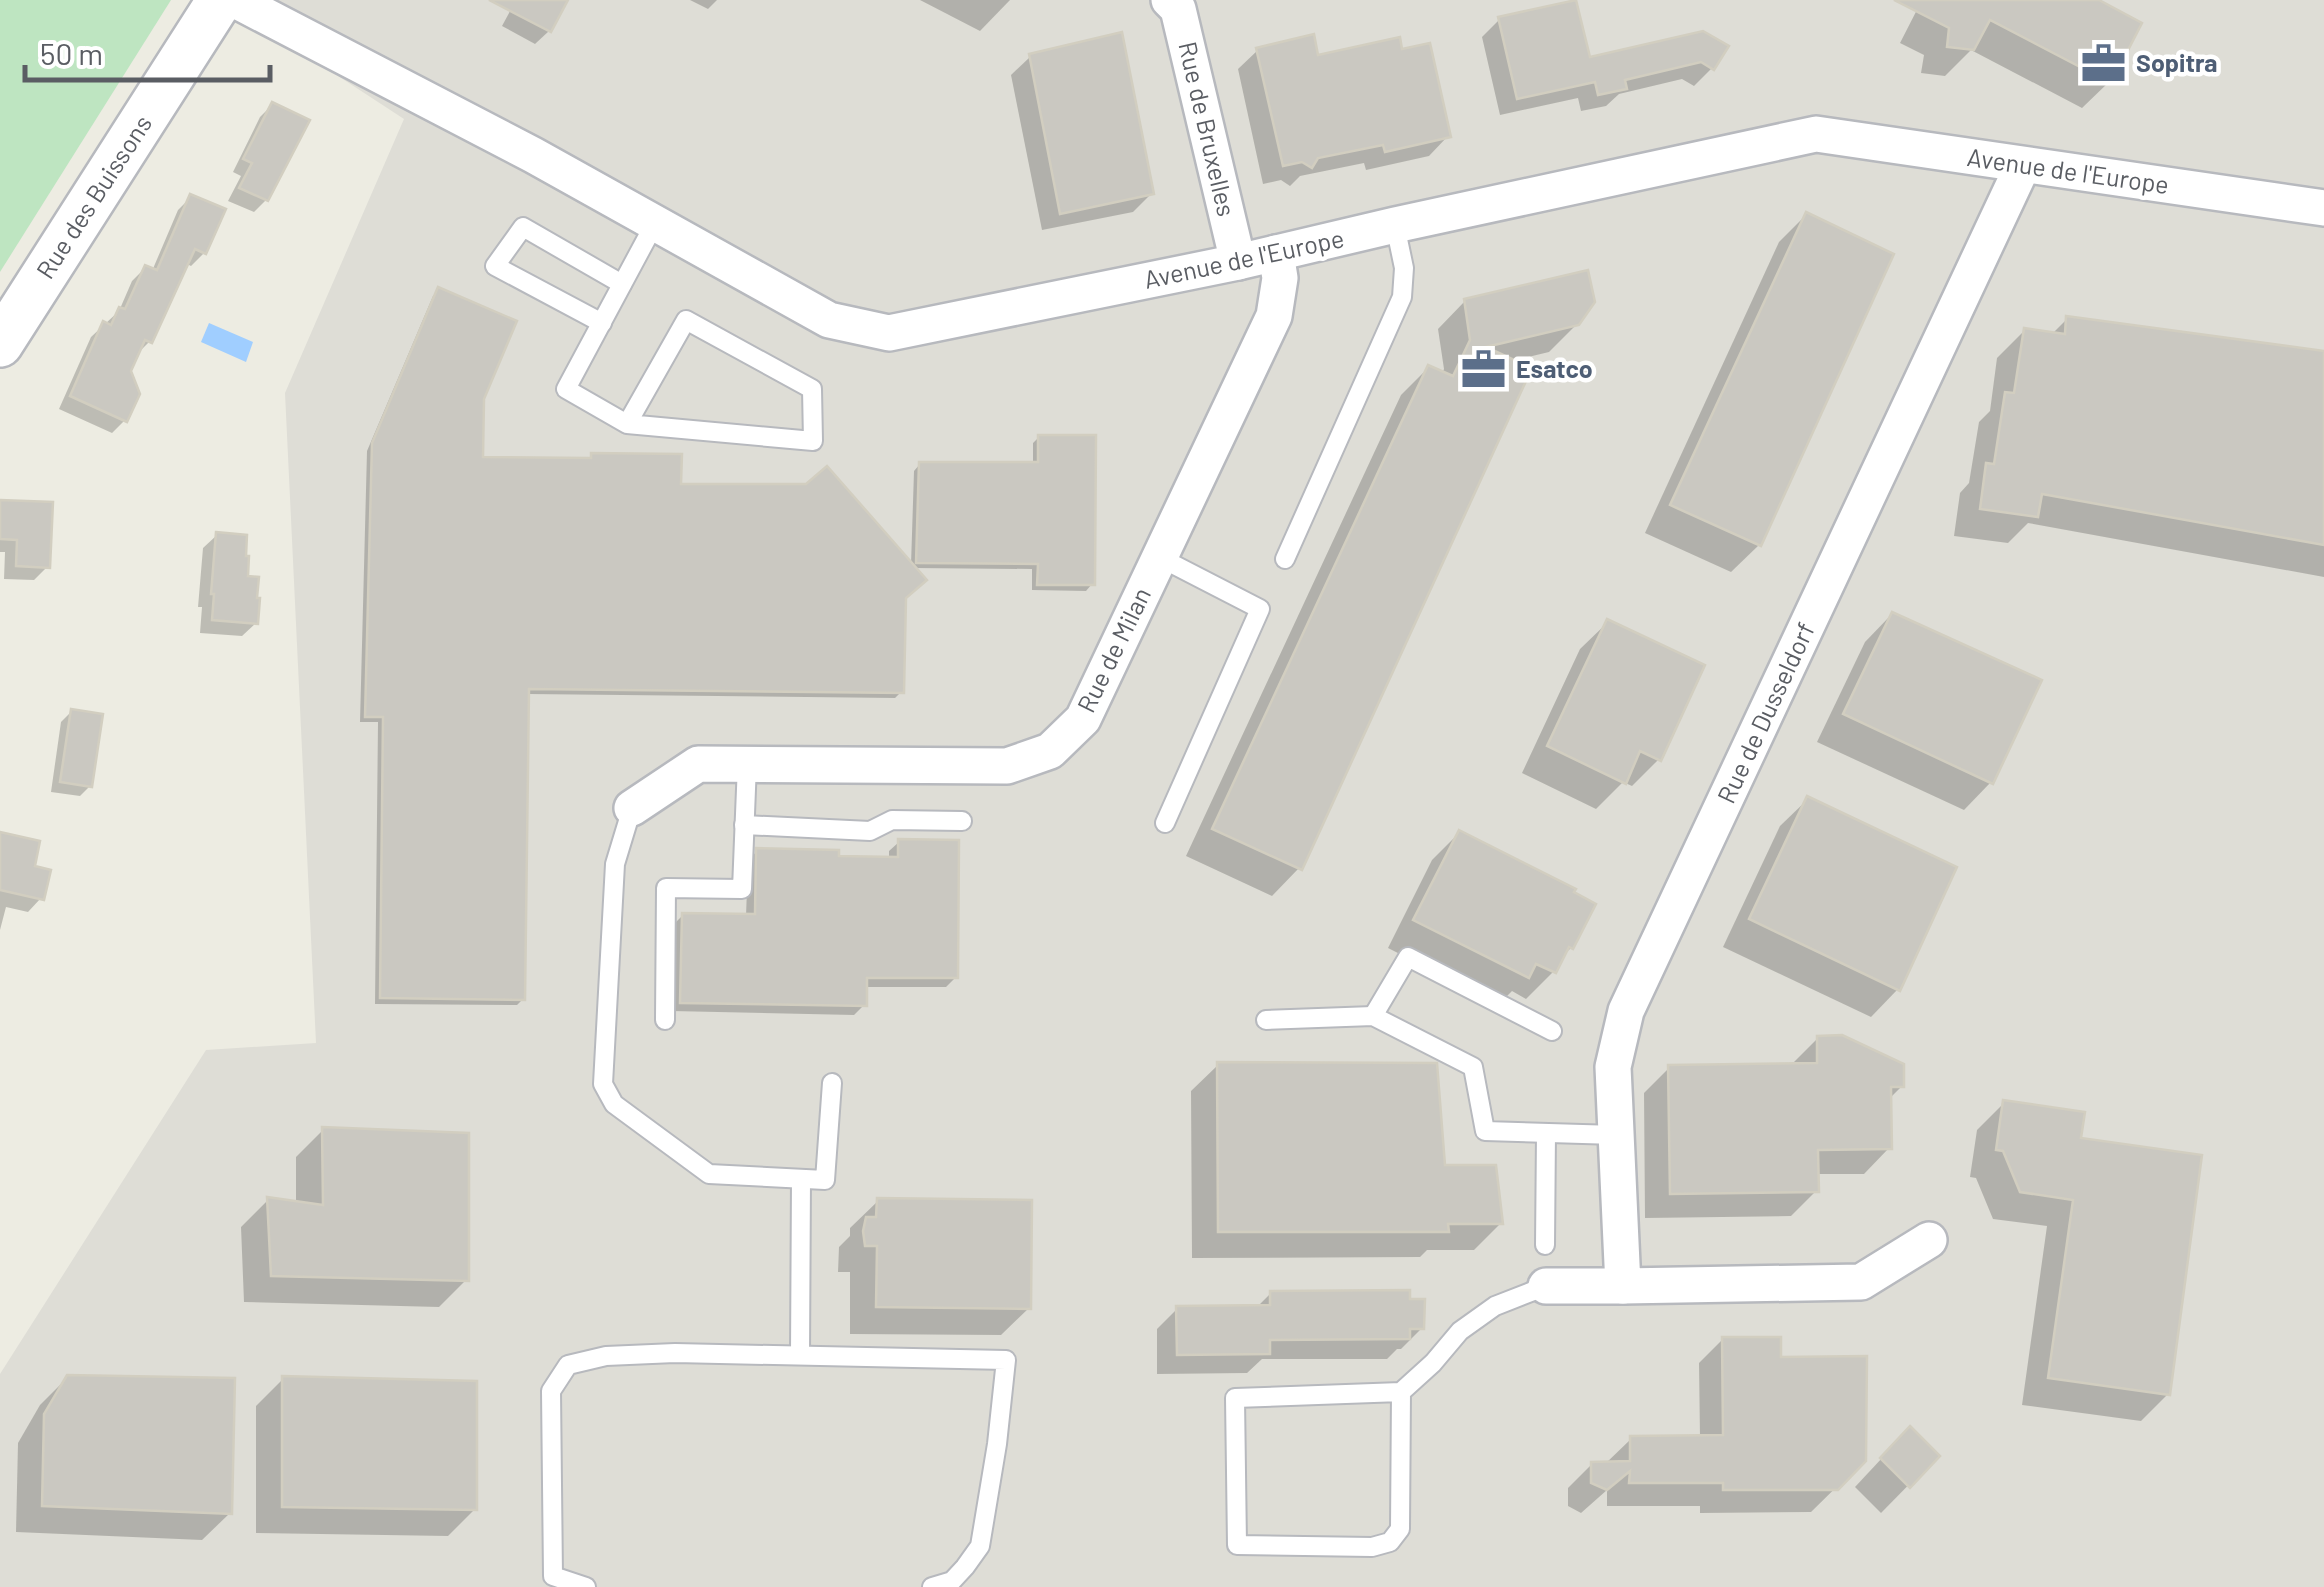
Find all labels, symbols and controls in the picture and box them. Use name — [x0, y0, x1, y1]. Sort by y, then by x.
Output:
scale bar — [25, 20, 270, 82]
text: 50 m — [40, 35, 103, 71]
street label: Rue de Bruxelles — [1173, 38, 1243, 219]
office icon: Sopitra — [2079, 39, 2127, 87]
place label: Sopitra — [2136, 47, 2218, 77]
street label: Rue des Buissons — [29, 109, 157, 284]
street label: Avenue de l'Europe — [1965, 141, 2171, 199]
street label: Avenue de l'Europe — [1141, 222, 1346, 294]
office icon: Esatco — [1459, 345, 1507, 393]
place label: Esatco — [1516, 353, 1593, 383]
street label: Rue de Milan — [1070, 582, 1156, 717]
street label: Rue de Dusseldorf — [1710, 617, 1820, 808]

